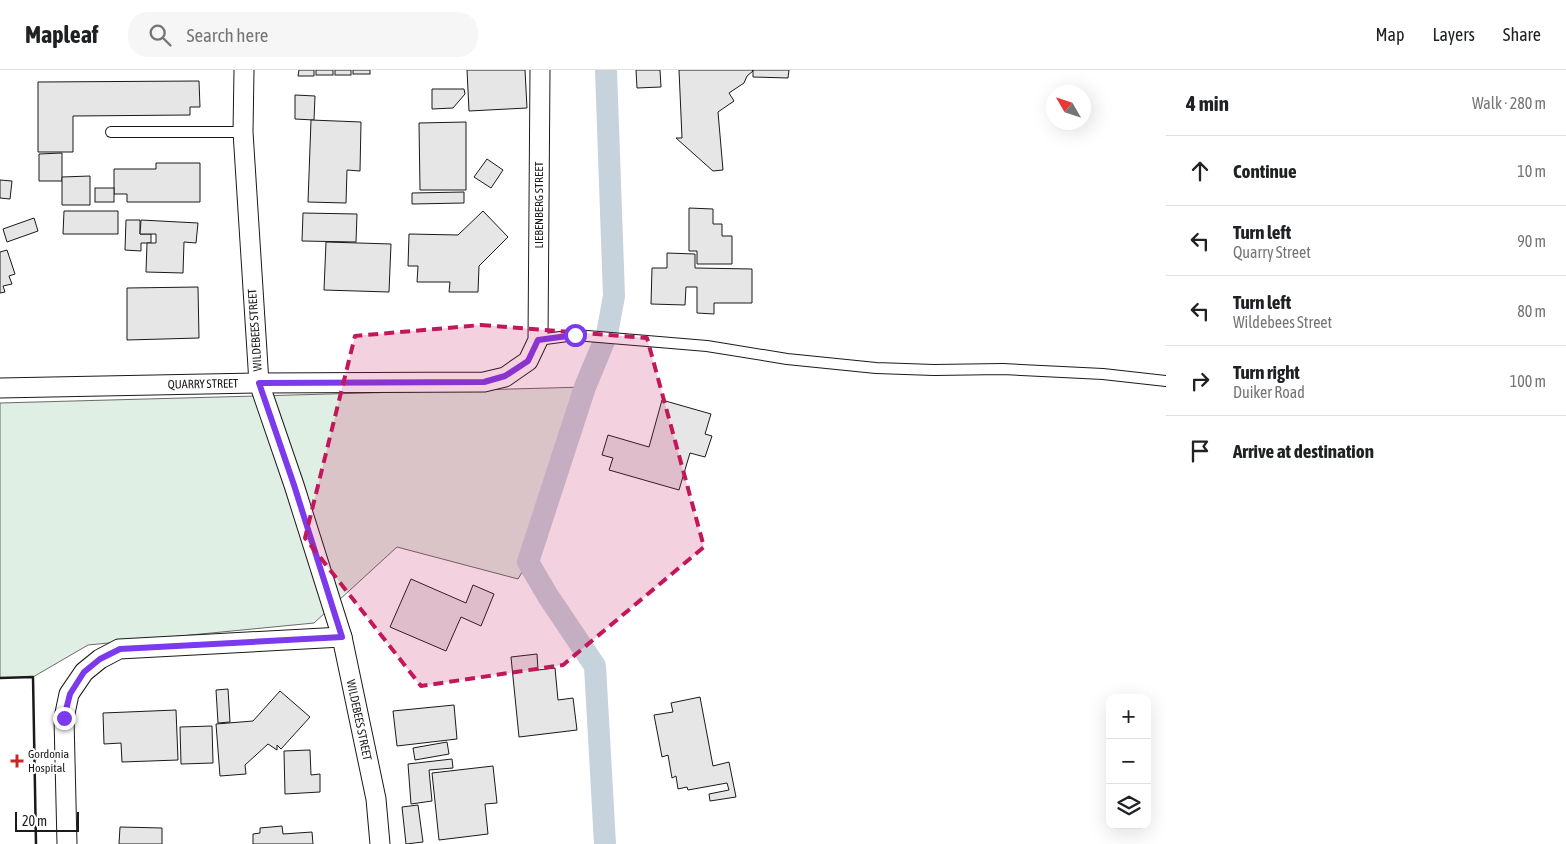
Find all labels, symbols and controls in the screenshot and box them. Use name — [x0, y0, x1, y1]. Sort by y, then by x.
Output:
search box — [128, 12, 478, 57]
text: Mapleaf — [25, 21, 98, 48]
icon: search — [146, 21, 174, 49]
text: Search here — [186, 24, 268, 46]
text: Map — [1375, 24, 1404, 45]
text: Layers — [1432, 24, 1475, 45]
text: Share — [1503, 24, 1541, 45]
north arrow — [1046, 85, 1091, 130]
text: 4 min — [1186, 91, 1229, 115]
text: Walk · 280 m — [1472, 94, 1546, 112]
icon: ahead — [1186, 157, 1214, 185]
text: Continue — [1233, 160, 1297, 182]
street label: LIEBENBERG STREET — [532, 161, 546, 249]
text: 10 m — [1517, 162, 1546, 180]
text: Turn left — [1233, 221, 1291, 243]
icon: left — [1186, 227, 1214, 255]
text: 90 m — [1517, 232, 1546, 250]
text: Quarry Street — [1233, 243, 1311, 261]
street label: WILDEBEES STREET — [245, 288, 265, 372]
text: Turn left — [1233, 291, 1291, 313]
icon: left — [1186, 297, 1214, 325]
text: 80 m — [1517, 302, 1546, 320]
text: Wildebees Street — [1233, 313, 1332, 331]
route start — [564, 324, 587, 347]
text: Turn right — [1233, 361, 1300, 383]
icon: right — [1186, 367, 1214, 395]
text: 100 m — [1510, 372, 1546, 390]
street label: QUARRY STREET — [168, 376, 239, 392]
text: Duiker Road — [1233, 383, 1305, 401]
icon: arrive — [1186, 437, 1214, 465]
text: Arrive at destination — [1233, 440, 1374, 462]
street label: WILDEBEES STREET — [344, 678, 375, 763]
map controls — [1106, 694, 1151, 829]
button: + — [1106, 694, 1151, 739]
route end — [53, 707, 76, 730]
button: − — [1106, 739, 1151, 784]
place label: Gordonia Hospital — [28, 747, 69, 775]
marker: Gordonia Hospital — [10, 754, 24, 768]
button: layers — [1106, 784, 1151, 829]
scale bar — [15, 809, 79, 832]
text: 20 m — [22, 813, 47, 829]

